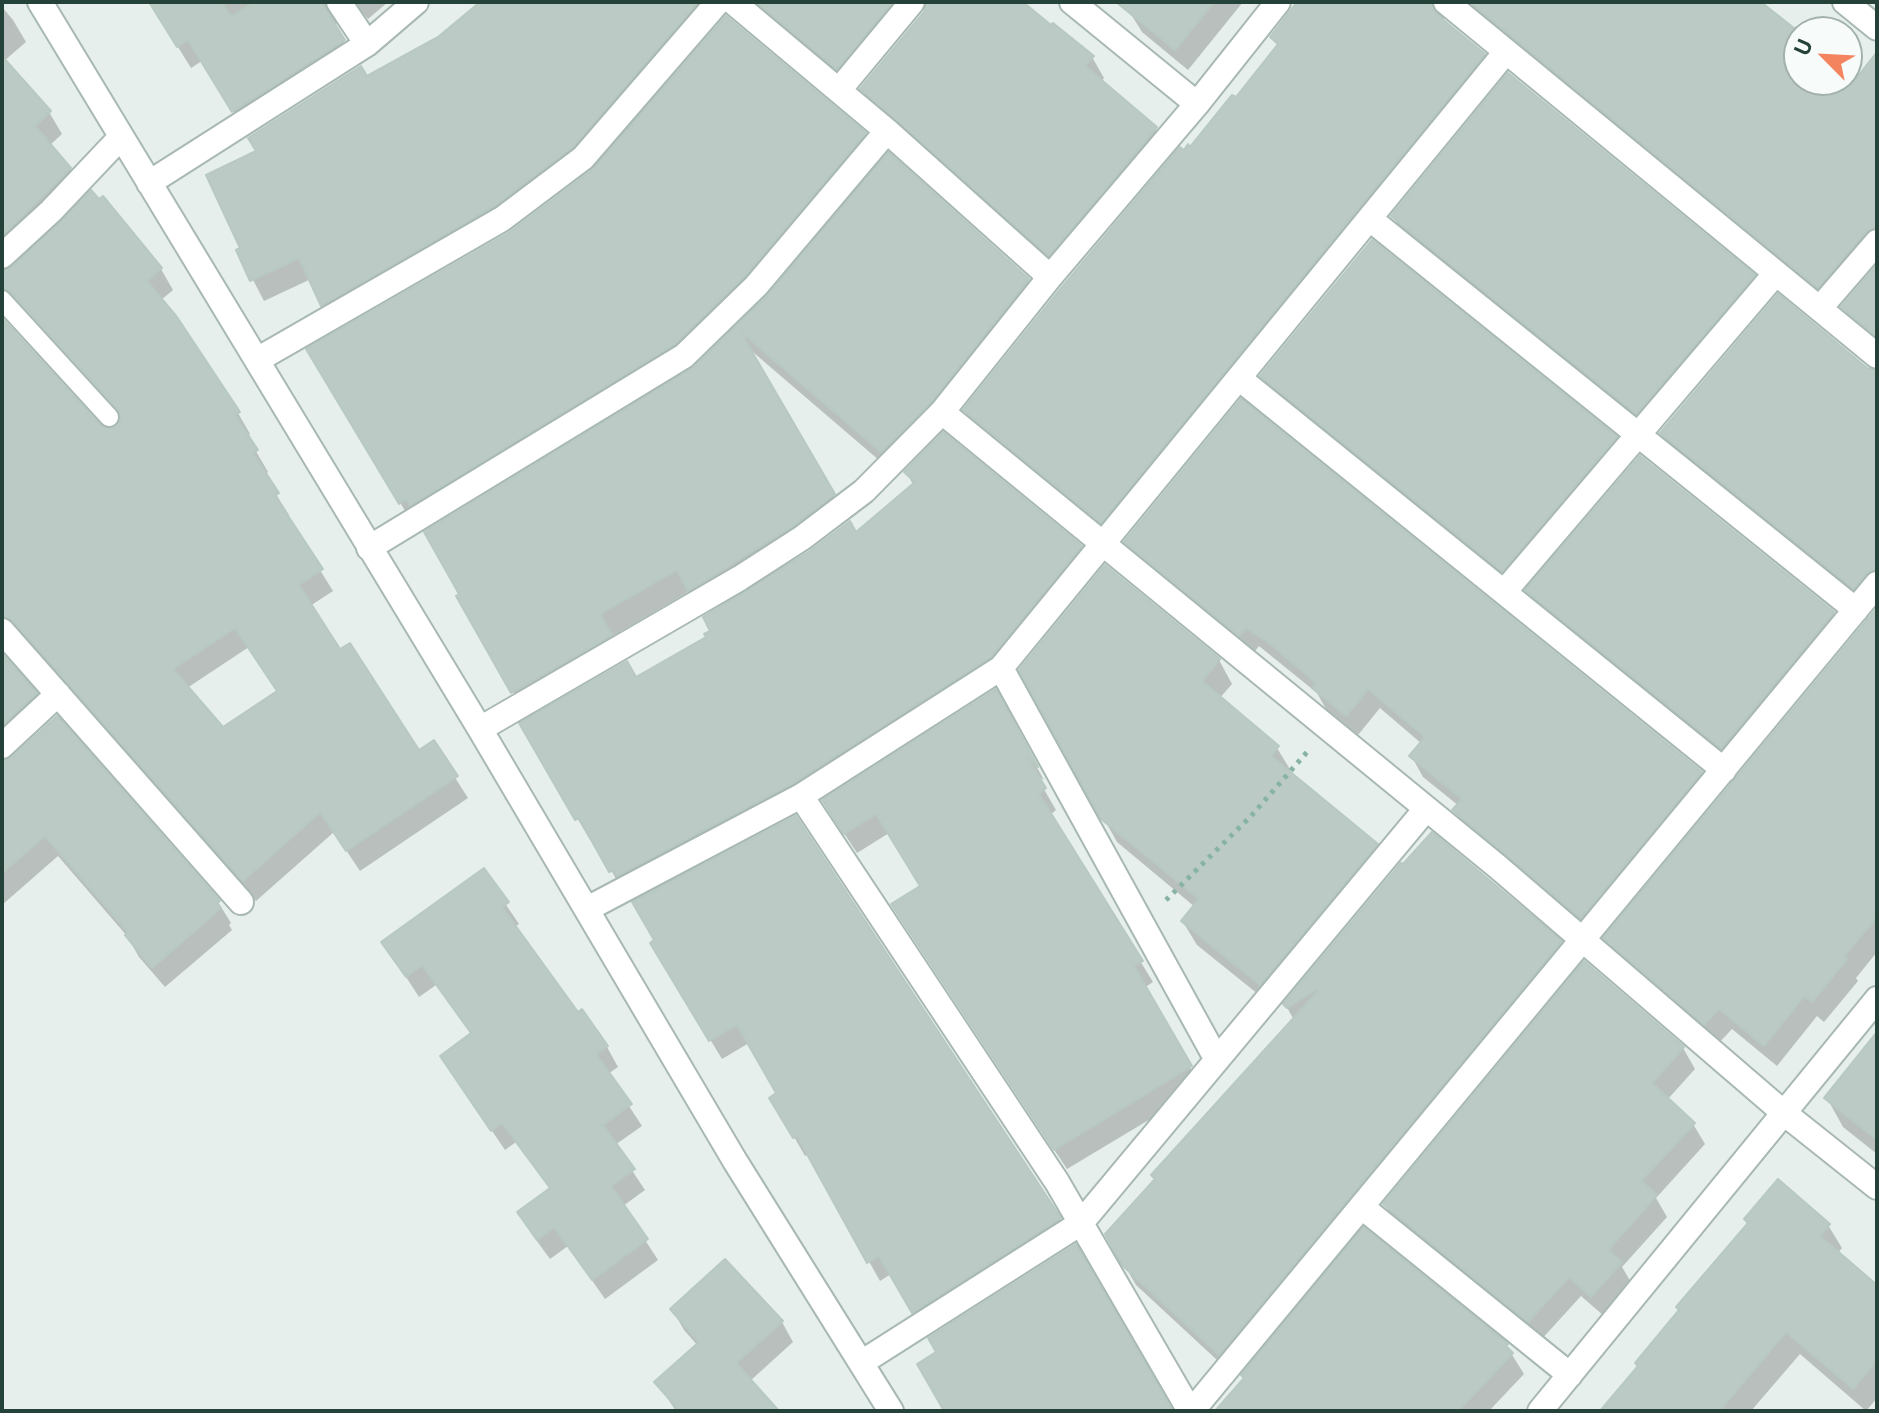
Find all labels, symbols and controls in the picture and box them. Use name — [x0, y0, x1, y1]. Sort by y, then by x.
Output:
north arrow — [1783, 16, 1863, 96]
text: U — [1788, 35, 1817, 59]

